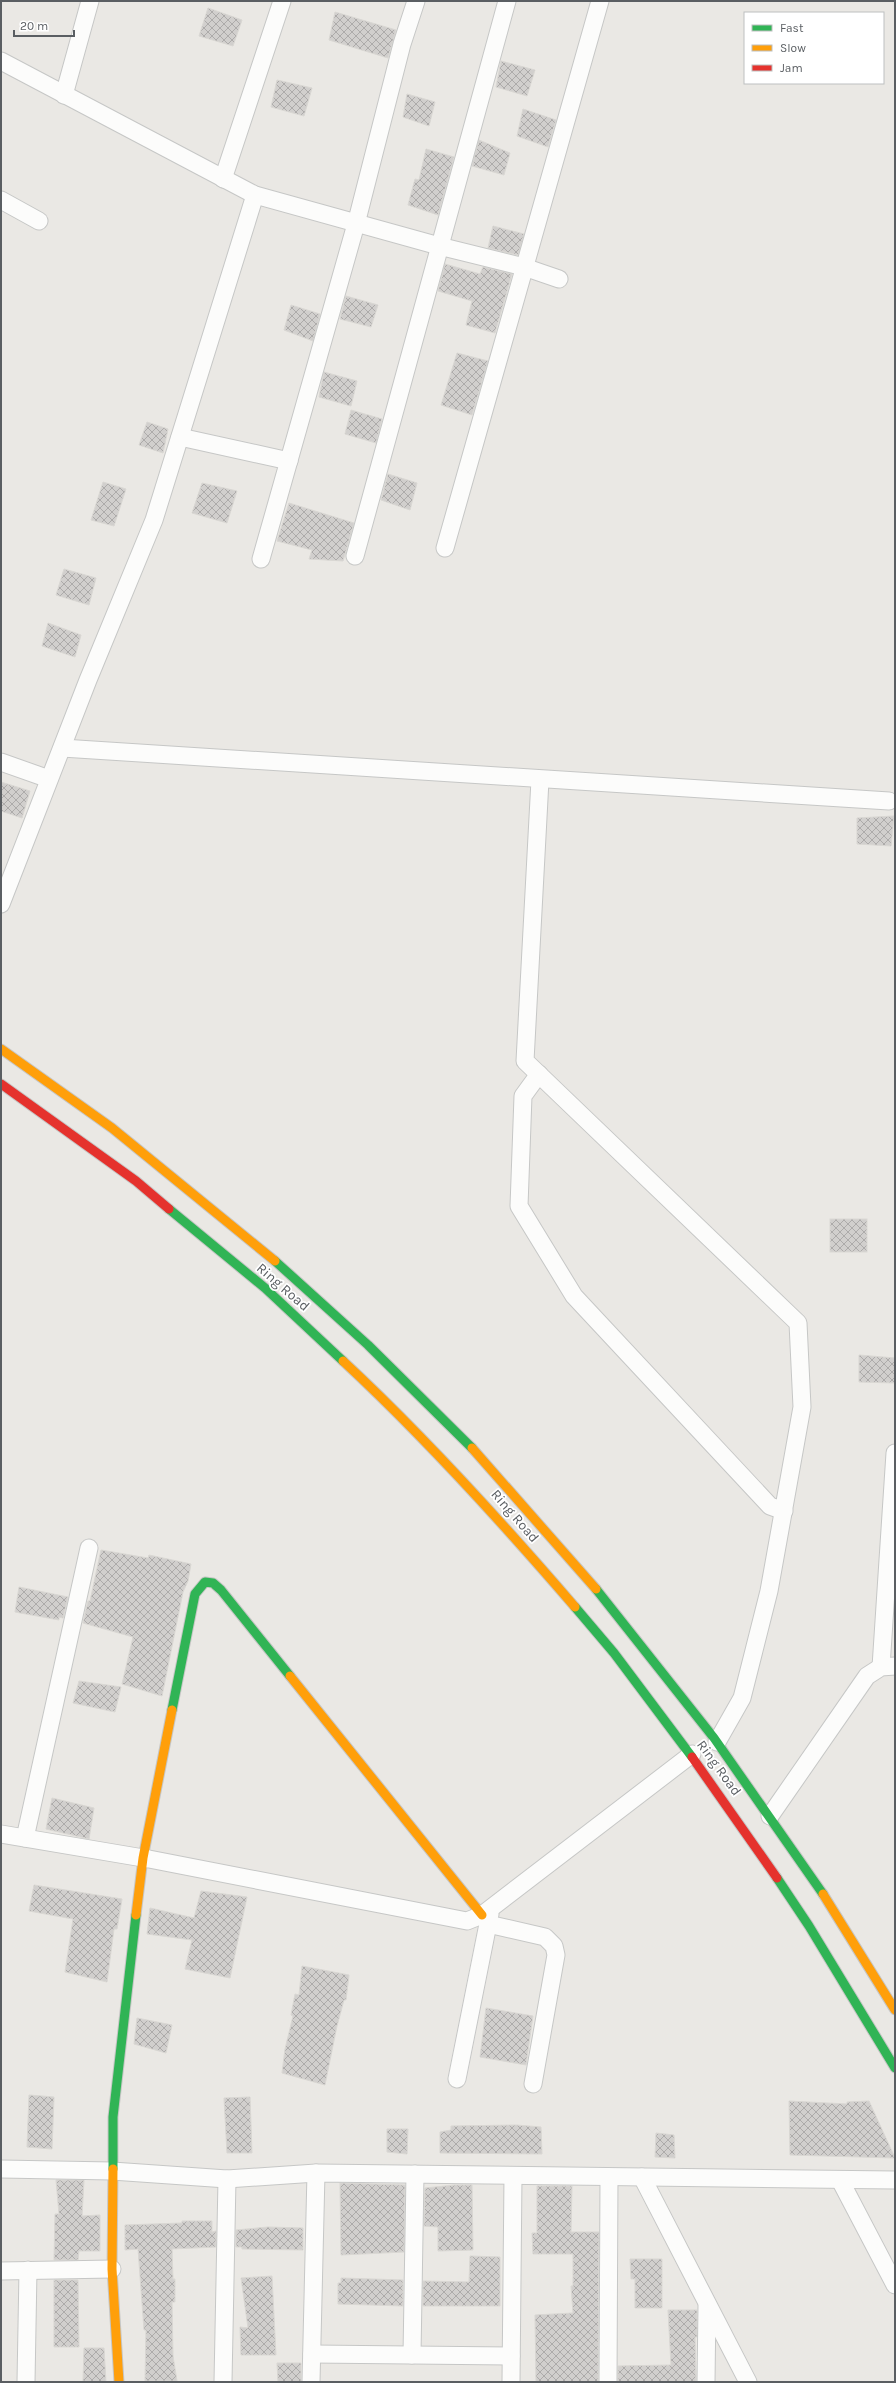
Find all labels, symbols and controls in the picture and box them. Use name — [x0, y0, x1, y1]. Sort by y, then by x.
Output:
scale bar — [14, 12, 74, 38]
legend — [744, 12, 884, 84]
text: 20 m — [20, 19, 48, 33]
text: Fast — [780, 21, 804, 35]
text: Slow — [780, 41, 806, 55]
text: Jam — [780, 61, 803, 75]
street label: Ring Road — [253, 1259, 313, 1315]
street label: Ring Road — [487, 1486, 543, 1546]
street label: Ring Road — [693, 1737, 745, 1799]

